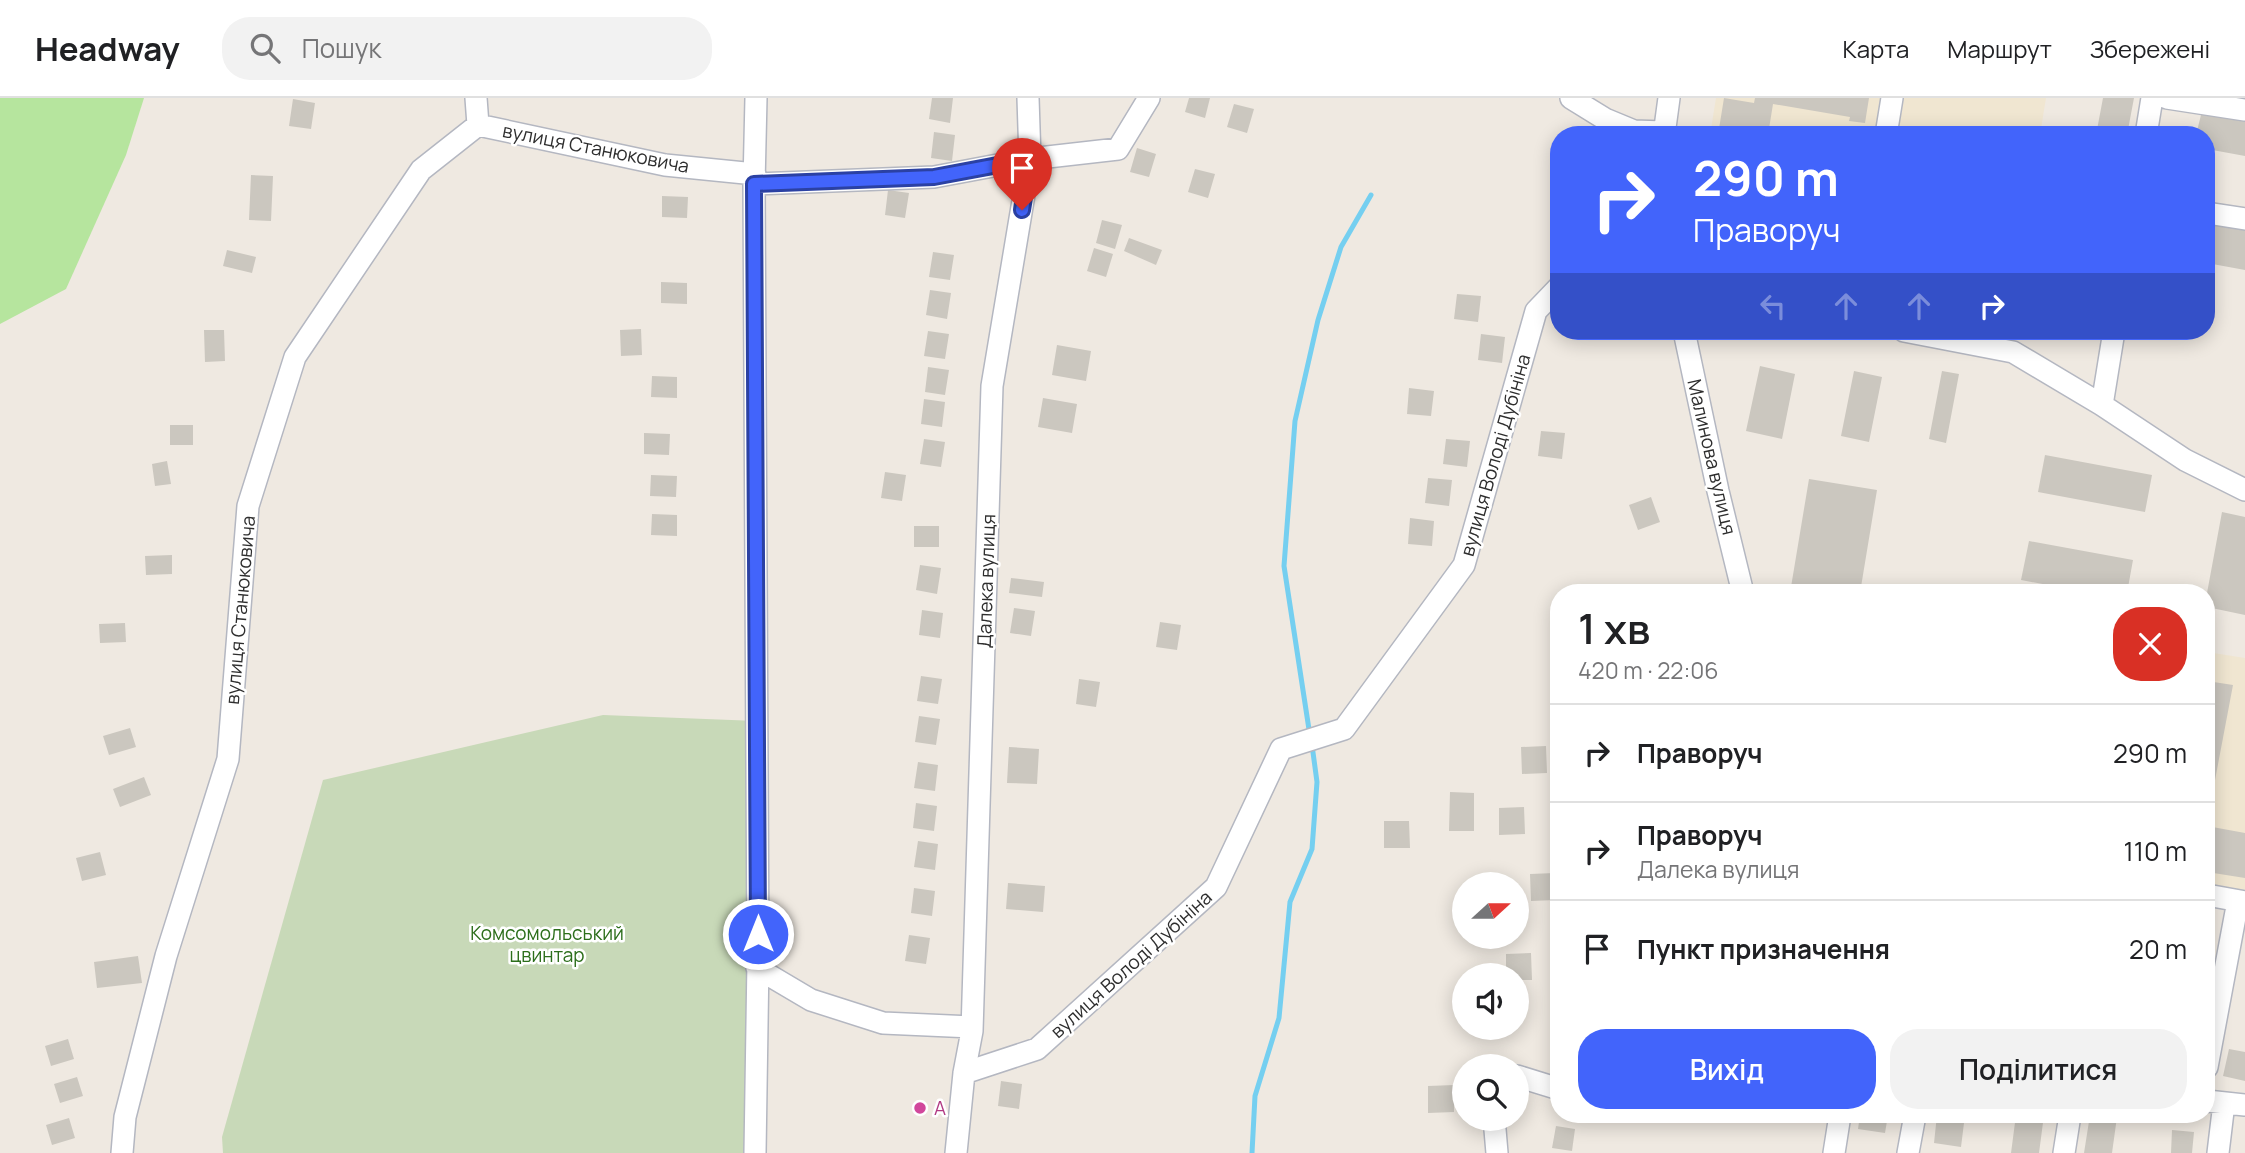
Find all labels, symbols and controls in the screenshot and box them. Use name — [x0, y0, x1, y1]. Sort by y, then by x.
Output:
search box — [222, 17, 712, 80]
text: Headway — [35, 26, 180, 71]
icon: search — [246, 29, 284, 67]
text: Пошук — [302, 30, 381, 66]
text: Карта — [1843, 32, 1909, 65]
text: Маршрут — [1947, 32, 2052, 65]
text: Збережені — [2090, 32, 2210, 65]
street label: вулиця Станюковича — [500, 117, 692, 179]
pin — [992, 138, 1052, 210]
text: 290 m — [1693, 144, 1839, 211]
icon: arrive — [1003, 149, 1041, 187]
icon: right — [1578, 154, 1669, 245]
text: Праворуч — [1693, 208, 1841, 252]
icon: left — [1754, 287, 1792, 325]
icon: ahead — [1827, 287, 1865, 325]
icon: ahead — [1900, 287, 1938, 325]
icon: right — [1973, 287, 2011, 325]
street label: вулиця Володі Дубініна — [1454, 351, 1536, 559]
street label: Малинова вулиця — [1681, 377, 1743, 537]
street label: Далека вулиця — [971, 513, 1001, 649]
street label: вулиця Станюковича — [219, 514, 261, 706]
text: 1 хв — [1578, 599, 1650, 657]
button: close — [2113, 607, 2187, 681]
text: 420 m · 22:06 — [1578, 654, 1719, 686]
icon: right — [1578, 734, 1616, 772]
text: Праворуч — [1637, 735, 1762, 771]
text: 290 m — [2113, 735, 2187, 771]
text: Праворуч — [1637, 817, 1762, 853]
icon: right — [1578, 832, 1616, 870]
text: 110 m — [2124, 833, 2187, 869]
text: Далека вулиця — [1637, 853, 1799, 885]
north arrow — [1452, 872, 1530, 948]
map controls — [1452, 872, 1529, 1131]
street label: вулиця Володі Дубініна — [1045, 884, 1217, 1044]
position arrow — [721, 897, 795, 971]
park label: Комсомольський цвинтар — [470, 920, 624, 968]
icon: arrive — [1578, 930, 1616, 968]
text: Пункт призначення — [1637, 931, 1890, 967]
text: 20 m — [2129, 931, 2187, 967]
button: sound — [1452, 963, 1529, 1040]
button: Вихід — [1578, 1029, 1876, 1109]
button: Поділитися — [1890, 1029, 2187, 1109]
button: search — [1452, 1054, 1529, 1131]
place label: А — [934, 1095, 946, 1121]
marker: А — [912, 1100, 928, 1116]

